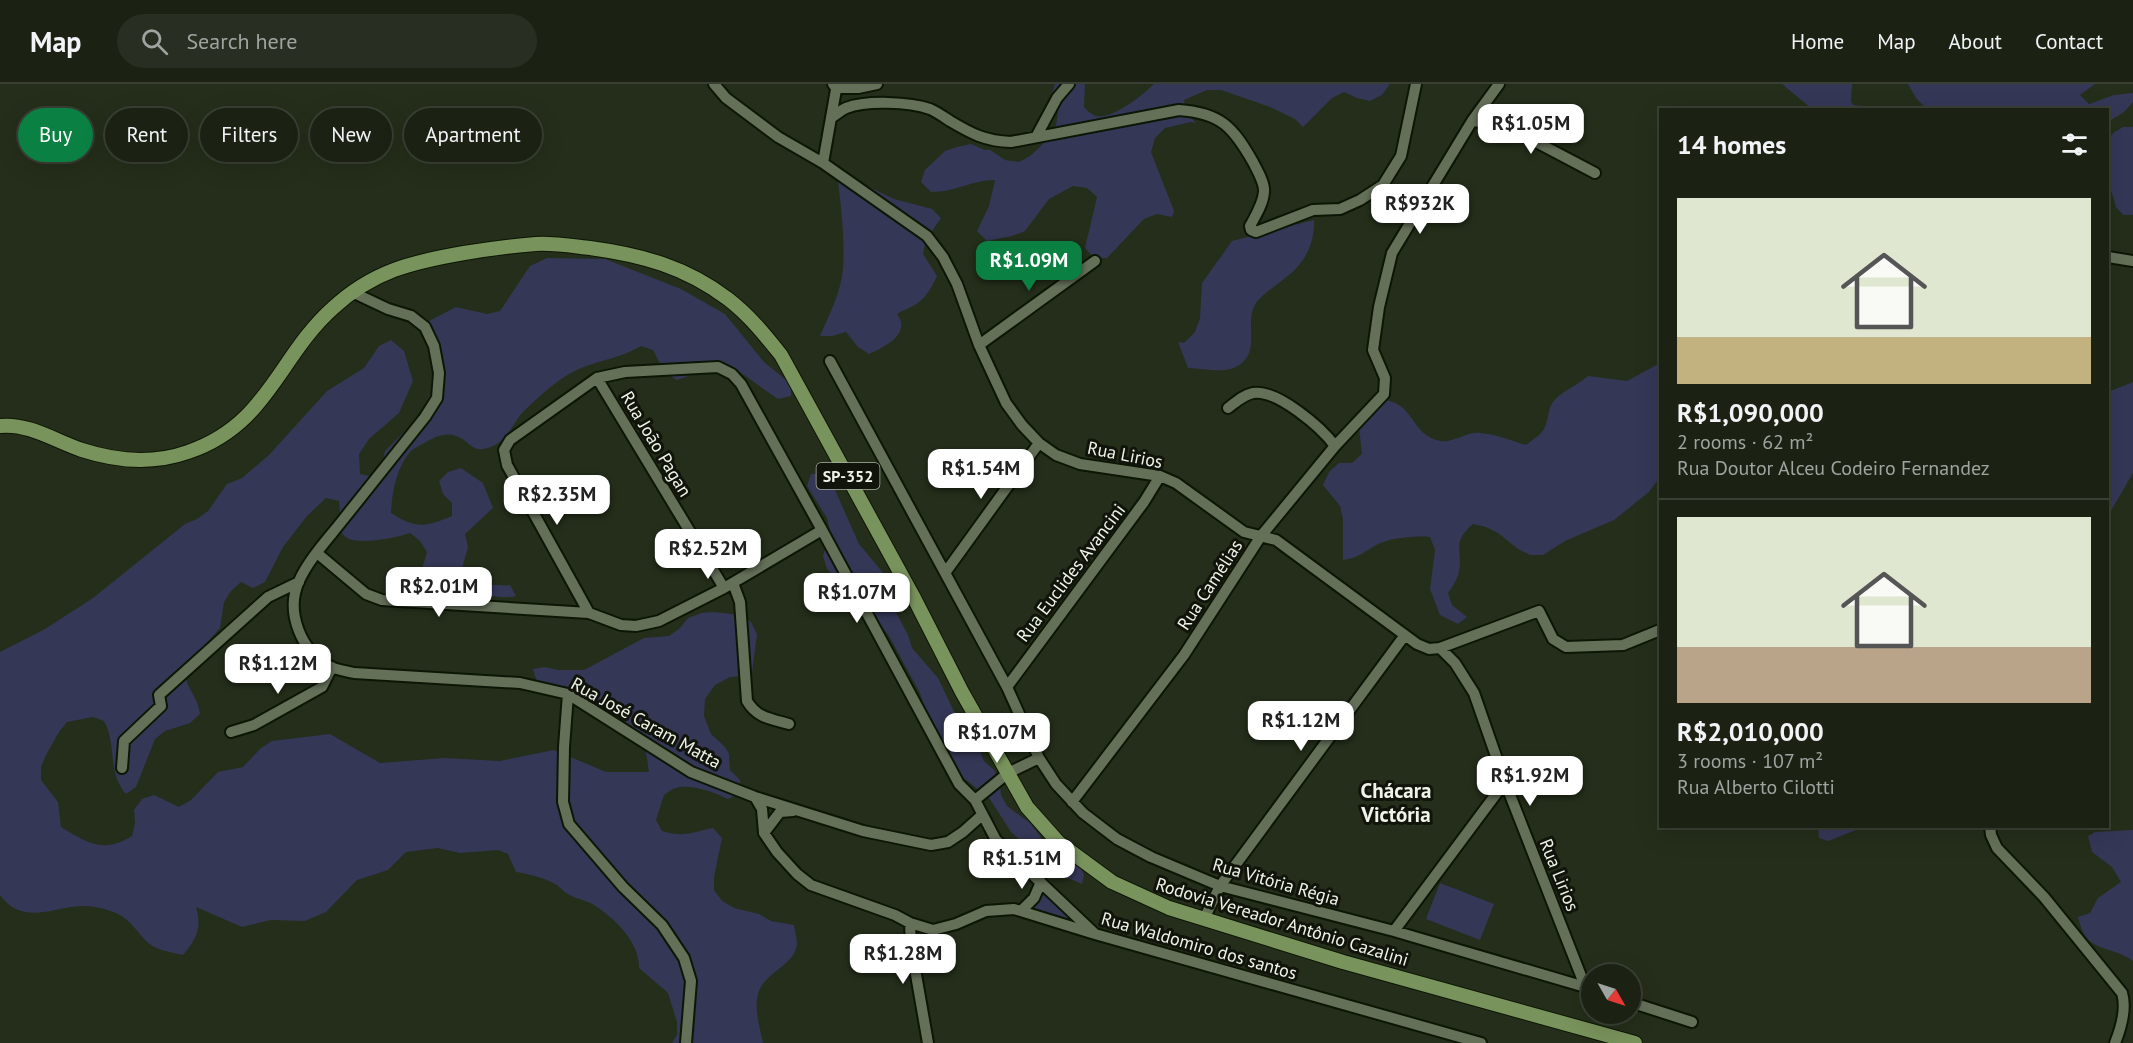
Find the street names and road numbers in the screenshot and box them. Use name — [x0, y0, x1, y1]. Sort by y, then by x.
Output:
street label: Rua João Pagan — [616, 387, 697, 501]
street label: Rua Lirios — [1085, 436, 1165, 473]
road number: SP-352 — [816, 463, 880, 489]
street label: Rua Euclides Avancini — [1011, 499, 1130, 646]
street label: Rua Camélias — [1172, 535, 1247, 634]
street label: Rua José Caram Matta — [567, 672, 725, 773]
street label: Rua Lirios — [1535, 835, 1584, 914]
street label: Rua Vitória Régia — [1210, 852, 1342, 911]
street label: Rodovia Vereador Antônio Cazalini — [1153, 872, 1411, 971]
street label: Rua Waldomiro dos santos — [1099, 907, 1300, 984]

